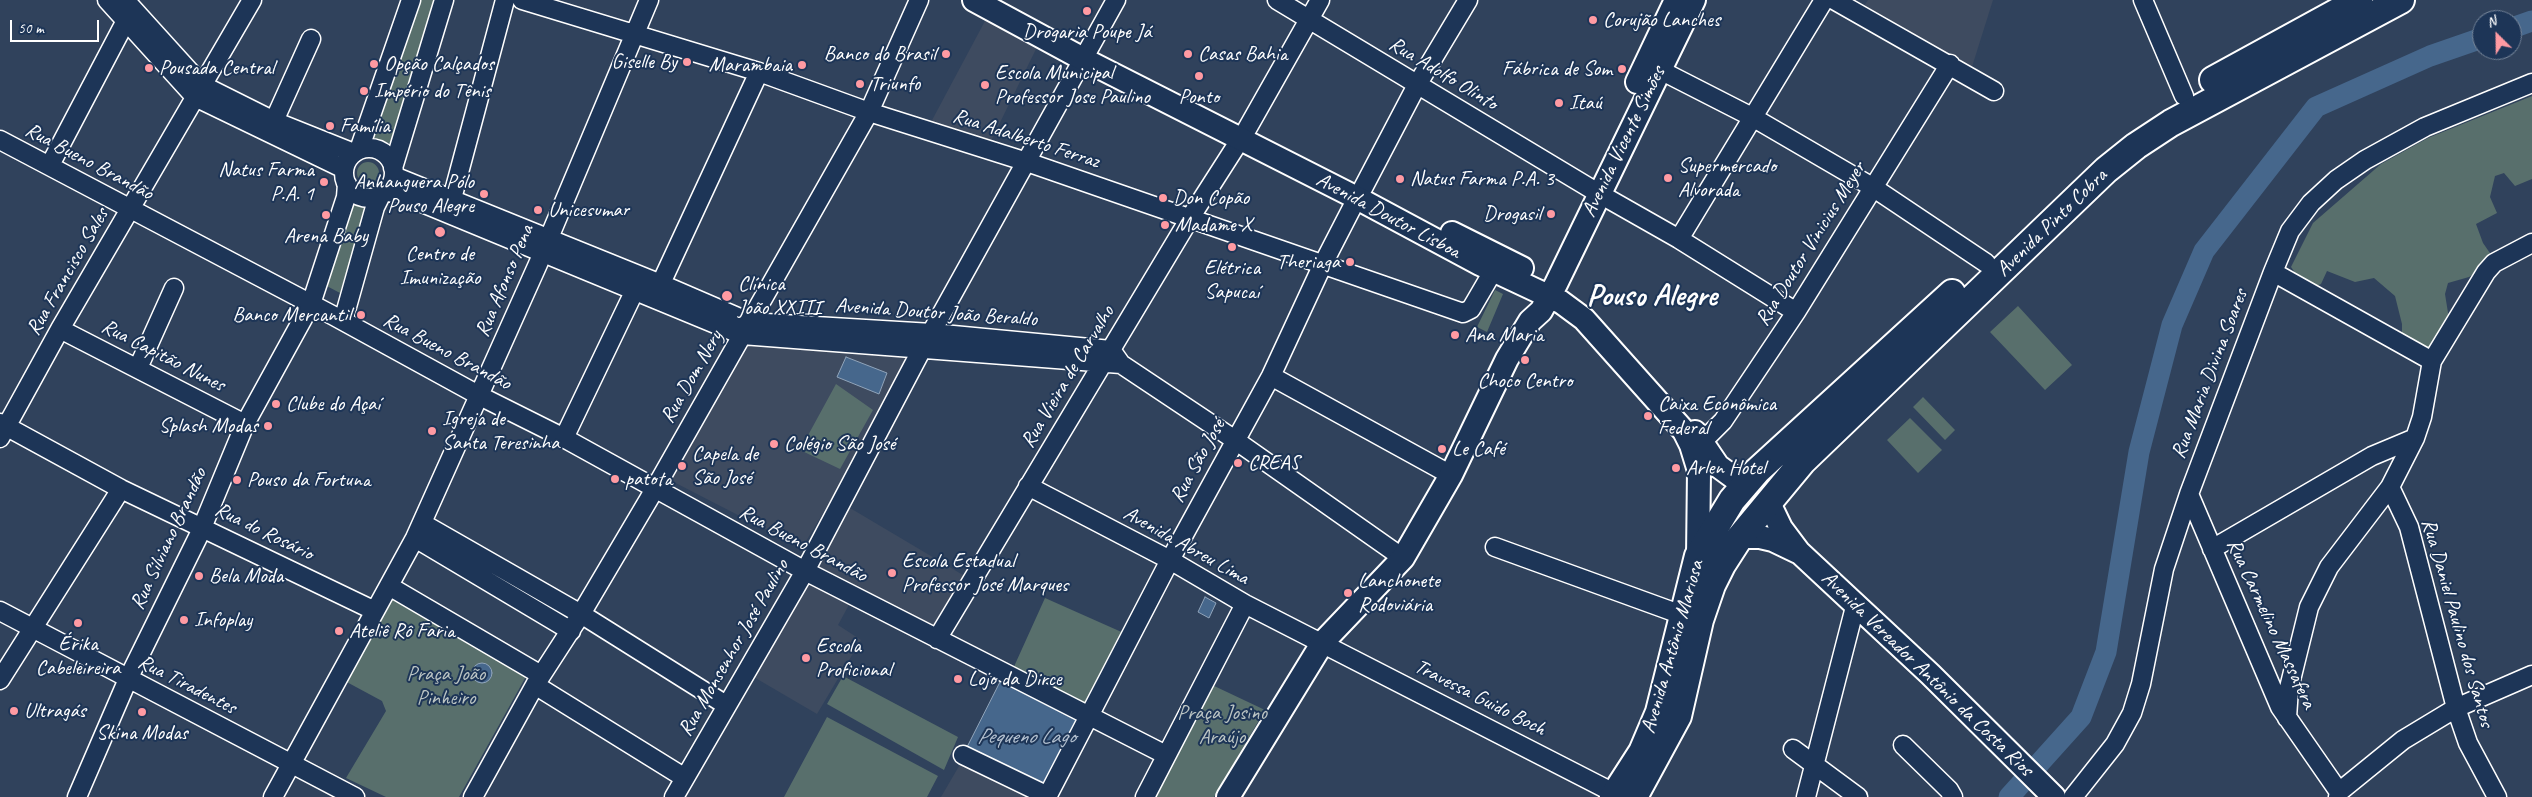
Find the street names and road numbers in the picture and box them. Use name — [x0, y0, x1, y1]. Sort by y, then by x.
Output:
street label: Rua Adolfo Olinto — [1384, 32, 1502, 116]
street label: Avenida Vicente Simões — [1577, 63, 1671, 221]
street label: Rua Adalberto Ferraz — [950, 103, 1102, 175]
street label: Rua Bueno Brandão — [21, 118, 157, 206]
street label: Rua Doutor Vinicius Meyer — [1750, 157, 1872, 331]
street label: Avenida Pinto Cobra — [1991, 164, 2113, 282]
street label: Avenida Doutor Lisboa — [1312, 167, 1464, 265]
street label: Rua Francisco Sales — [21, 204, 115, 340]
street label: Rua Afonso Pena — [470, 221, 540, 341]
street label: Rua Maria Divina Soares — [2166, 286, 2254, 462]
street label: Avenida Doutor João Beraldo — [834, 293, 1038, 333]
street label: Rua Vieira de Carvalho — [1016, 301, 1120, 453]
street label: Rua Bueno Brandão — [379, 308, 515, 396]
street label: Rua Capitão Nunes — [97, 314, 229, 398]
street label: Rua Dom Nery — [655, 326, 729, 428]
street label: Rua São José — [1165, 415, 1231, 507]
street label: Rua Silviano Brandão — [125, 464, 213, 614]
street label: Rua do Rosário — [211, 497, 317, 567]
street label: Rua Bueno Brandão — [735, 500, 871, 588]
street label: Avenida Abreu Lima — [1119, 501, 1253, 591]
street label: Rua Daniel Paulino dos Santos — [2415, 516, 2499, 730]
street label: Rua Carmelino Massafera — [2221, 535, 2321, 713]
street label: Rua Monsenhor José Paulino — [673, 555, 795, 741]
street label: Avenida Antônio Mariosa — [1636, 557, 1710, 737]
street label: Avenida Vereador Antônio da Costa Rios — [1816, 566, 2038, 782]
street label: Rua Tiradentes — [134, 650, 240, 720]
street label: Travessa Guido Boch — [1410, 654, 1550, 742]

